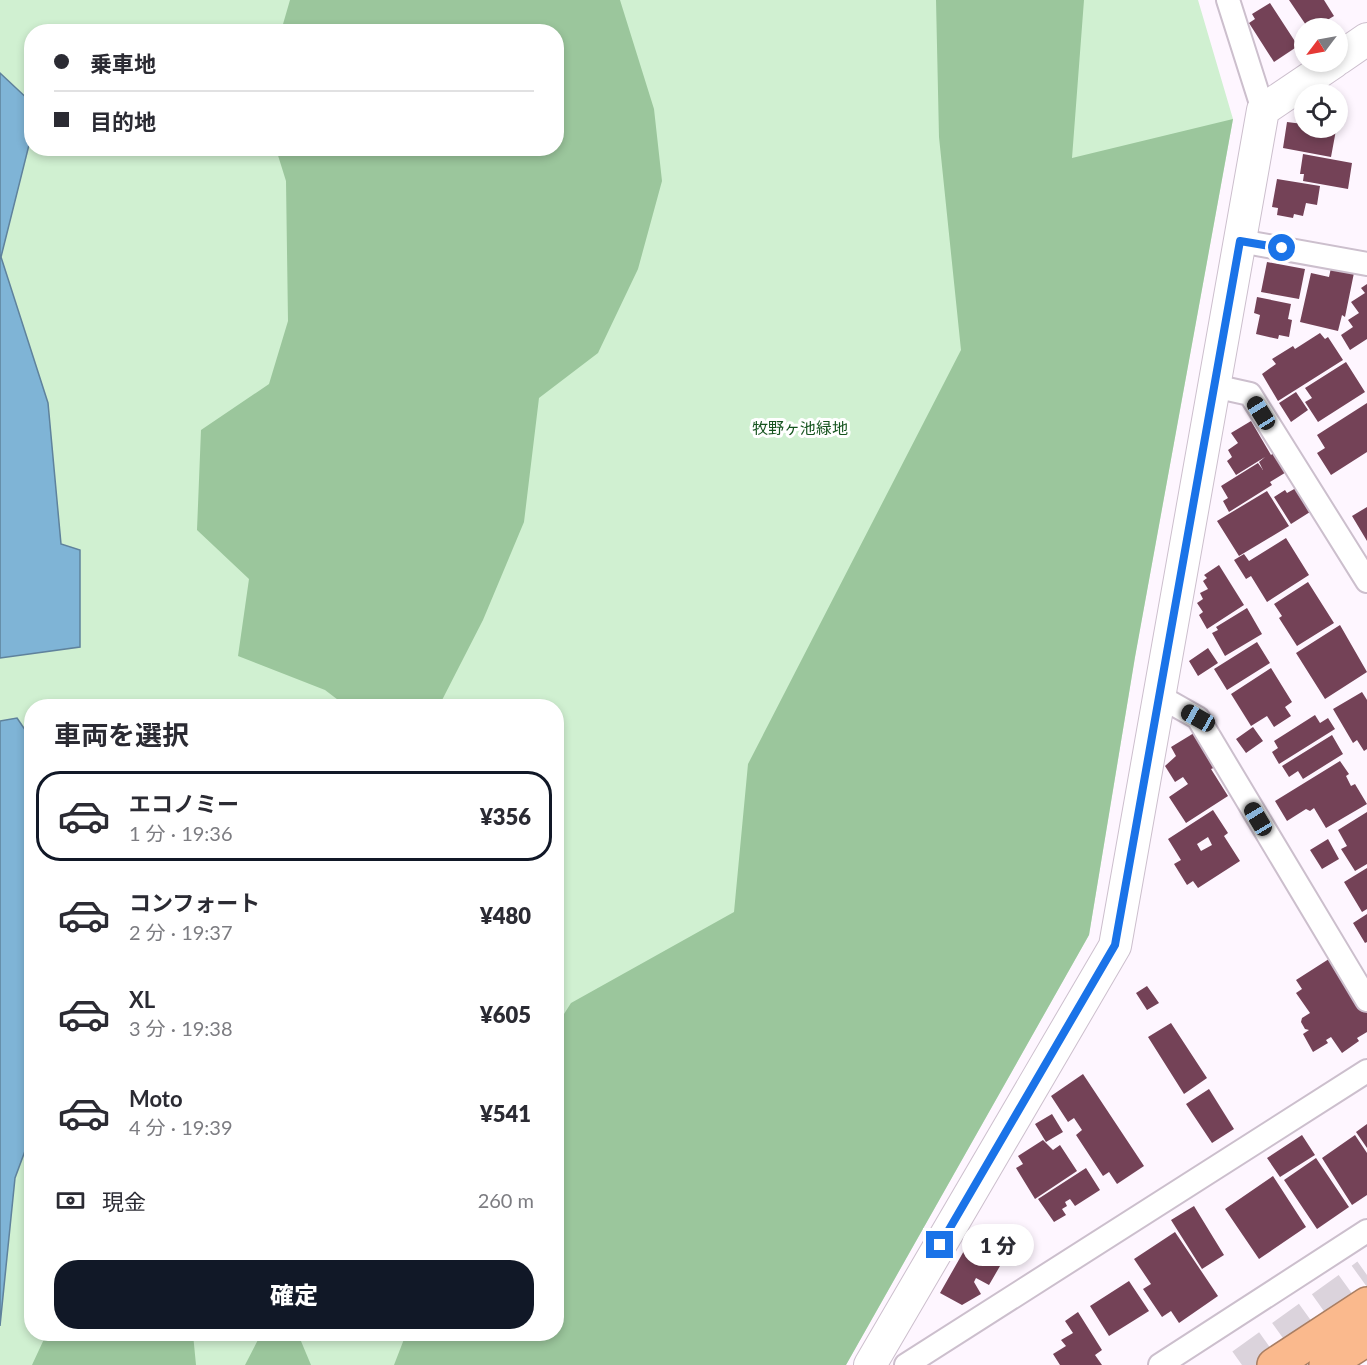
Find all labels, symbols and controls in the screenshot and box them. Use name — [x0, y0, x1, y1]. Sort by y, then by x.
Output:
north arrow — [1294, 18, 1348, 72]
map controls — [1294, 18, 1348, 138]
text: 乗車地 — [90, 50, 156, 77]
button: locate — [1294, 84, 1348, 138]
text: 目的地 — [90, 108, 156, 135]
route start — [1268, 234, 1295, 261]
car — [1244, 393, 1278, 433]
park label: 牧野ヶ池緑地 — [752, 418, 848, 437]
car — [1178, 701, 1218, 735]
text: 車両を選択 — [54, 718, 189, 751]
icon: car — [57, 789, 111, 843]
text: エコノミー — [129, 790, 239, 817]
car — [1241, 799, 1275, 839]
text: ¥356 — [480, 803, 531, 830]
text: 1 分 · 19:36 — [129, 821, 233, 845]
icon: car — [57, 888, 111, 942]
text: コンフォート — [129, 889, 260, 916]
text: ¥480 — [480, 902, 531, 929]
text: 2 分 · 19:37 — [129, 920, 233, 944]
text: XL — [129, 986, 155, 1013]
icon: car — [57, 987, 111, 1041]
text: ¥605 — [480, 1001, 531, 1028]
text: 3 分 · 19:38 — [129, 1016, 233, 1040]
text: Moto — [129, 1085, 183, 1112]
icon: car — [57, 1086, 111, 1140]
text: ¥541 — [480, 1100, 531, 1127]
text: 4 分 · 19:39 — [129, 1115, 233, 1139]
icon: cash — [54, 1184, 87, 1217]
text: 現金 — [102, 1188, 146, 1215]
text: 260 m — [478, 1188, 534, 1212]
callout: 1 分 — [961, 1224, 1033, 1266]
route end — [926, 1231, 953, 1258]
text: 1 分 — [980, 1233, 1016, 1257]
button: 確定 — [54, 1260, 534, 1329]

